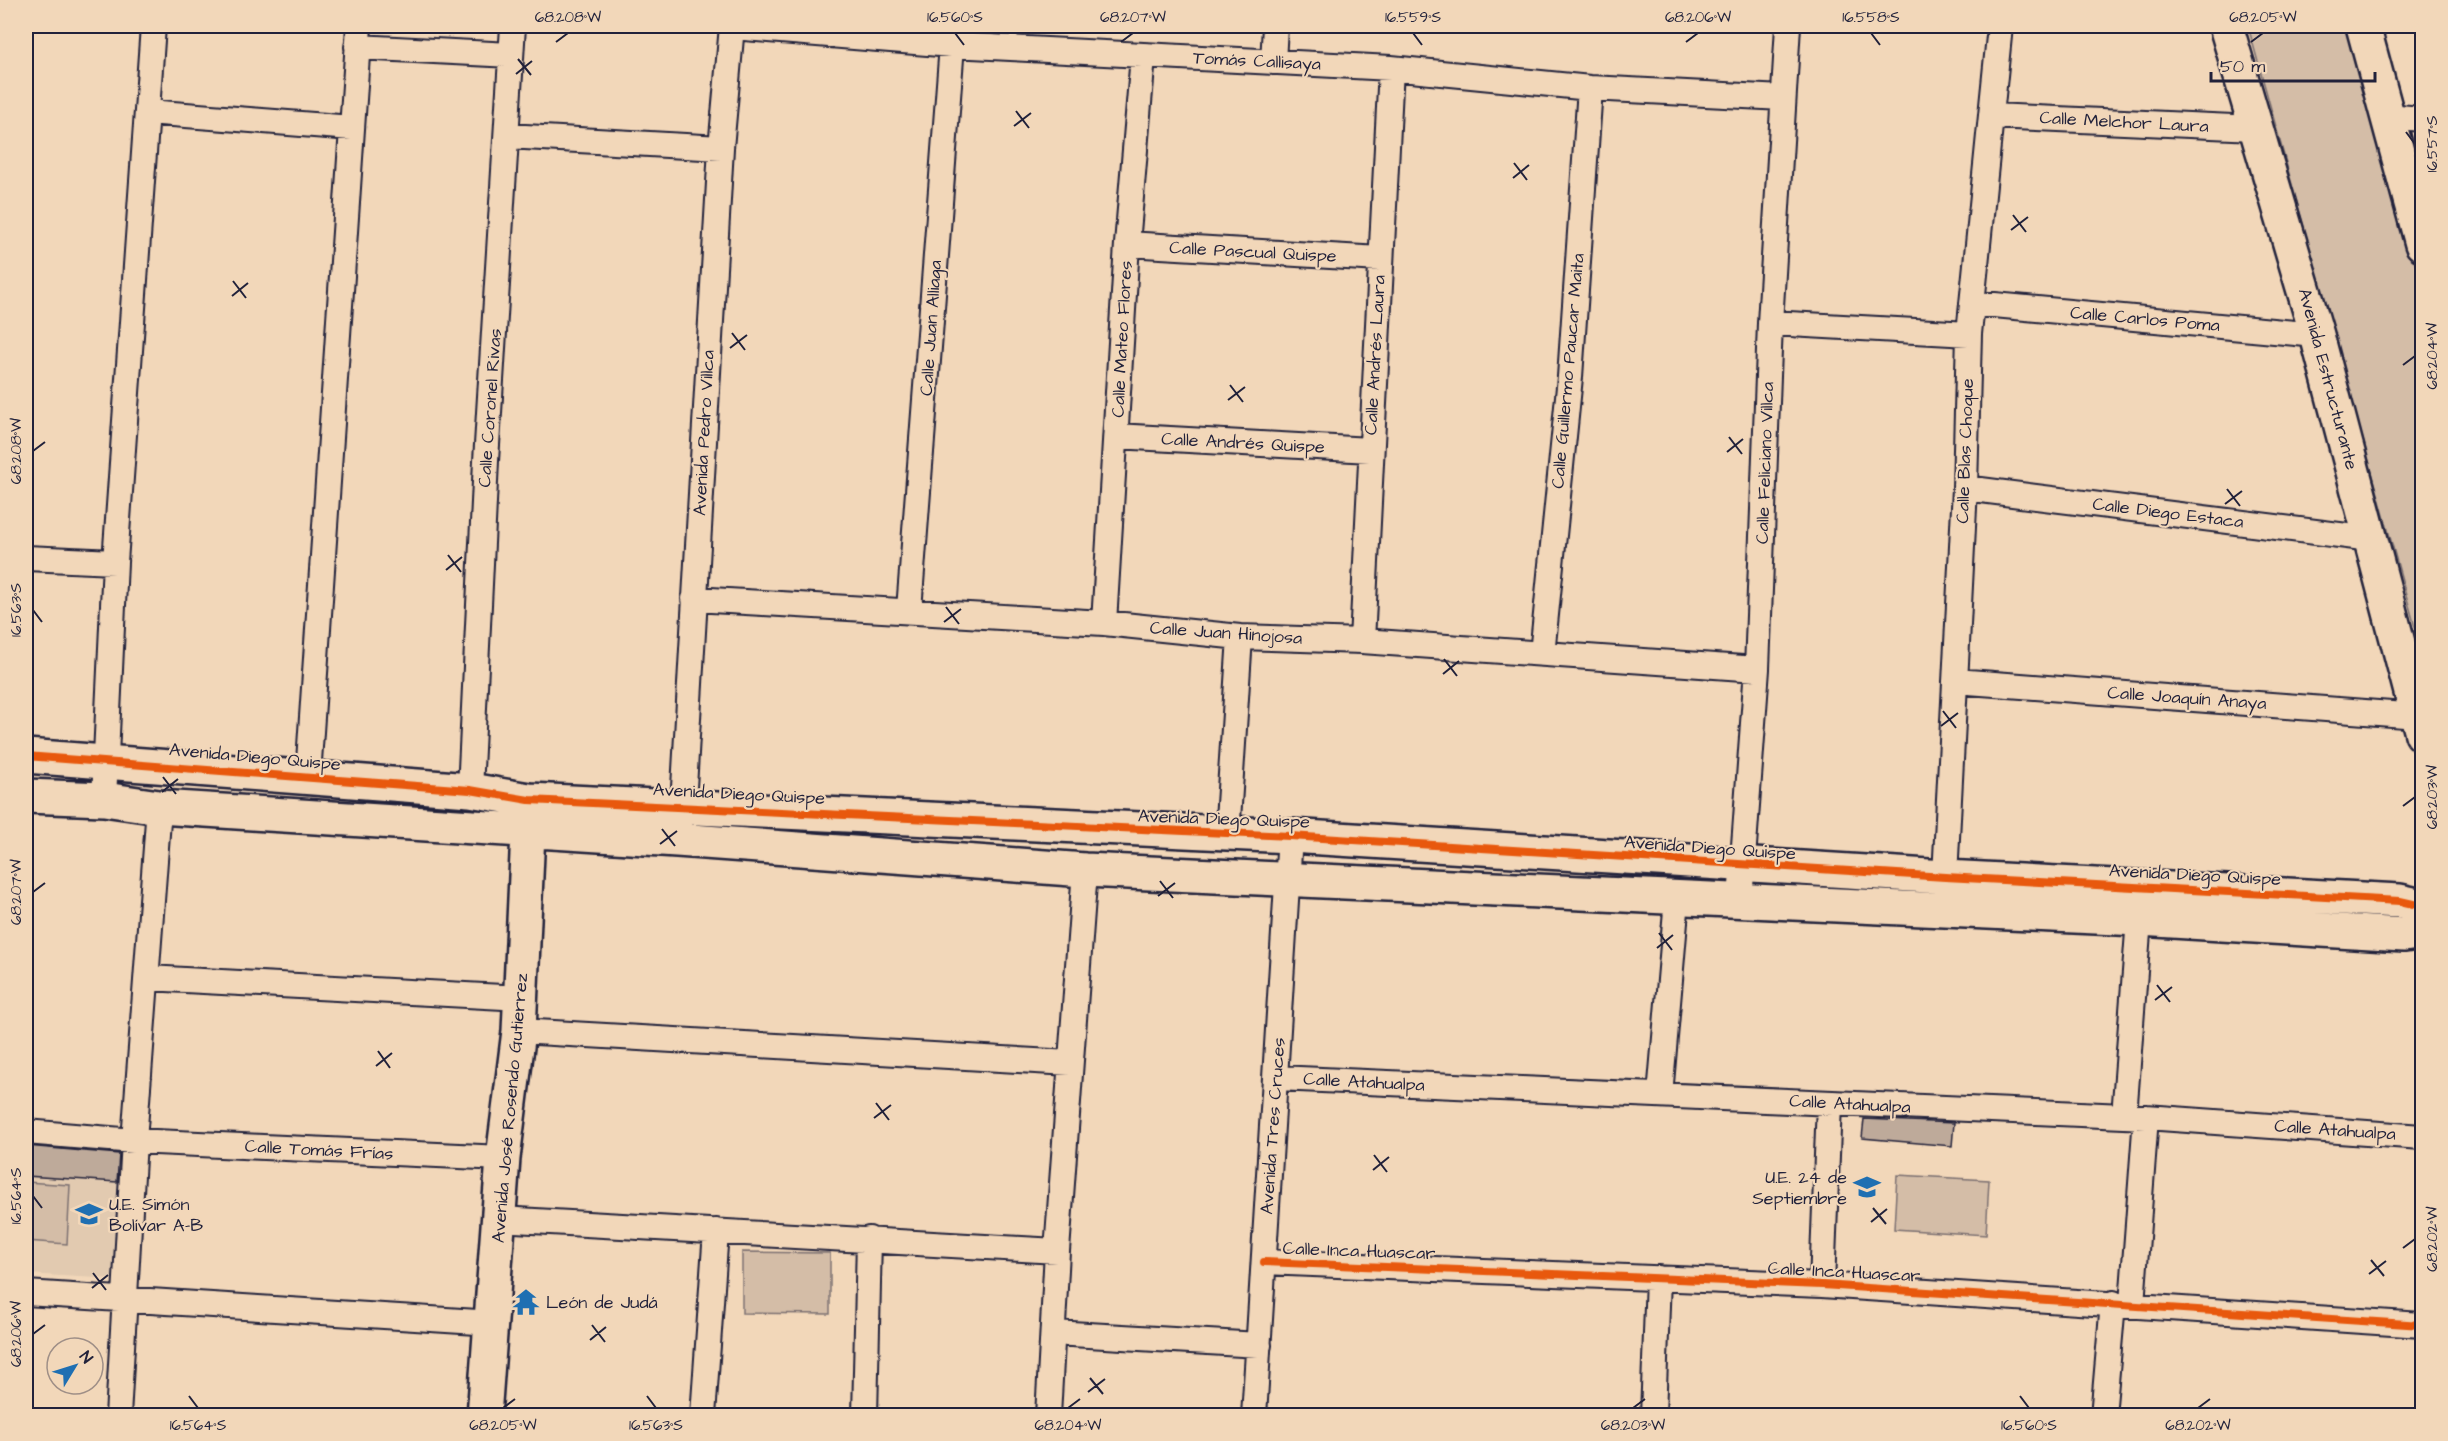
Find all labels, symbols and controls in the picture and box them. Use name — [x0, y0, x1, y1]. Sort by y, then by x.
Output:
text: 68.208°W — [535, 7, 601, 28]
text: 16.560°S — [927, 7, 983, 28]
text: 68.207°W — [1100, 7, 1166, 28]
text: 16.559°S — [1385, 7, 1441, 28]
text: 68.206°W — [1665, 7, 1731, 28]
text: 16.558°S — [1842, 7, 1900, 28]
text: 68.205°W — [2229, 7, 2297, 28]
street label: Tomás Callisaya — [1192, 45, 1322, 78]
scale bar — [2211, 45, 2374, 83]
text: 50 m — [2220, 54, 2265, 79]
street label: Calle Melchor Laura — [2039, 105, 2209, 139]
text: 16.557°S — [2422, 115, 2443, 172]
street label: Calle Pascual Quispe — [1169, 235, 1337, 269]
street label: Calle Guillermo Paucar Maita — [1545, 252, 1591, 490]
street label: Calle Juan Alliaga — [914, 259, 949, 397]
street label: Calle Mateo Flores — [1105, 260, 1139, 418]
street label: Calle Andrés Laura — [1358, 274, 1392, 436]
street label: Avenida Estructurante — [2292, 286, 2364, 473]
street label: Calle Carlos Poma — [2069, 300, 2221, 338]
text: 68.204°W — [2422, 323, 2443, 389]
street label: Calle Coronel Rivas — [472, 328, 508, 488]
street label: Avenida Pedro Villca — [687, 350, 721, 516]
street label: Calle Blas Choque — [1950, 378, 1980, 524]
street label: Calle Feliciano Villca — [1750, 382, 1780, 544]
text: 68.208°W — [6, 418, 27, 484]
street label: Calle Andrés Quispe — [1161, 426, 1326, 460]
street label: Calle Diego Estaca — [2091, 491, 2245, 536]
text: 16.563°S — [6, 583, 27, 637]
street label: Calle Juan Hinojosa — [1149, 615, 1303, 651]
street label: Calle Joaquín Anaya — [2107, 680, 2267, 717]
street label: Avenida Diego Quispe — [168, 737, 342, 778]
text: 68.203°W — [2422, 765, 2443, 829]
street label: Avenida Diego Quispe — [652, 777, 826, 812]
street label: Avenida Diego Quispe — [1137, 804, 1311, 836]
street label: Avenida Diego Quispe — [1623, 830, 1797, 867]
street label: Avenida Diego Quispe — [2108, 858, 2282, 893]
text: 68.207°W — [6, 859, 27, 925]
street label: Avenida José Rosendo Gutierrez — [486, 972, 534, 1244]
street label: Avenida Tres Cruces — [1254, 1037, 1292, 1215]
street label: Calle Atahualpa — [1303, 1066, 1425, 1098]
street label: Calle Atahualpa — [1789, 1088, 1911, 1120]
street label: Calle Atahualpa — [2273, 1113, 2397, 1147]
street label: Calle Tomás Frías — [244, 1134, 394, 1166]
place label: U.E. 24 de Septiembre — [1752, 1165, 1847, 1211]
text: 16.564°S — [6, 1167, 27, 1224]
school or university icon: U.E. 24 de Septiembre — [1852, 1172, 1882, 1202]
place label: U.E. Simón Bolívar A-B — [109, 1192, 203, 1238]
school or university icon: U.E. Simón Bolívar A-B — [74, 1199, 104, 1229]
text: 68.202°W — [2422, 1206, 2443, 1272]
street label: Calle Inca Huascar — [1282, 1236, 1436, 1266]
street label: Calle Inca Huascar — [1767, 1256, 1921, 1288]
temple icon: León de Judá — [511, 1287, 541, 1317]
place label: León de Judá — [546, 1290, 658, 1315]
text: 68.206°W — [6, 1301, 27, 1367]
north arrow — [45, 1336, 105, 1396]
text: N — [74, 1347, 98, 1368]
text: 16.564°S — [170, 1415, 227, 1436]
text: 68.205°W — [469, 1415, 537, 1436]
text: 16.563°S — [629, 1415, 683, 1436]
text: 68.204°W — [1035, 1415, 1101, 1436]
text: 68.203°W — [1601, 1415, 1665, 1436]
text: 16.560°S — [2001, 1415, 2057, 1436]
text: 68.202°W — [2165, 1415, 2231, 1436]

